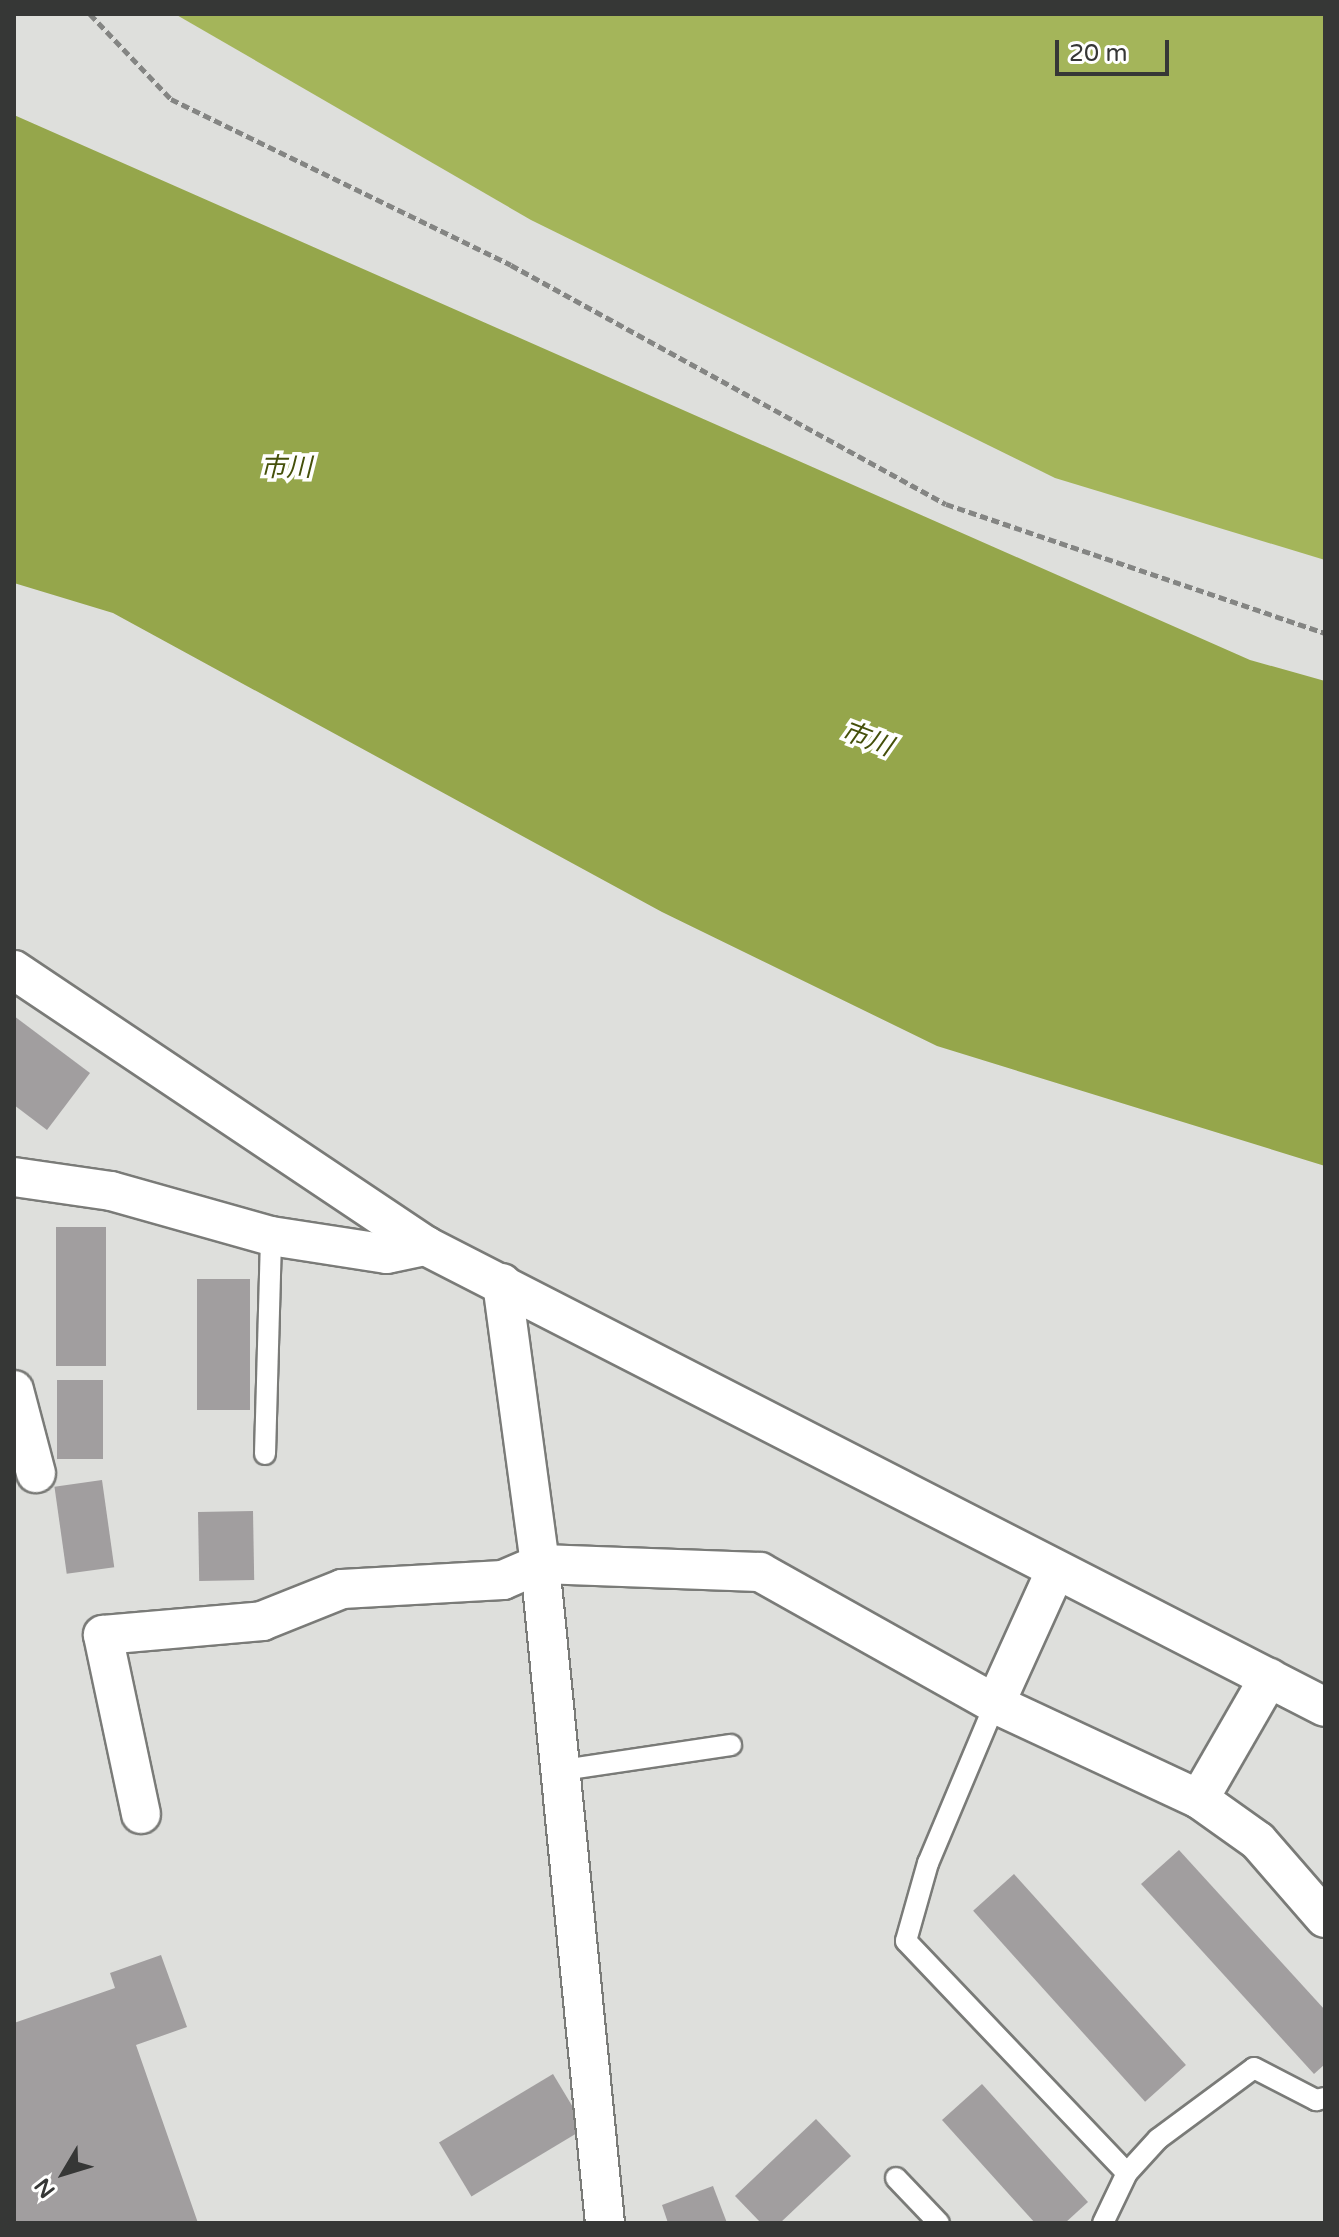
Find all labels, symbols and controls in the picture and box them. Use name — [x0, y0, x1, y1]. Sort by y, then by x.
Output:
scale bar — [1059, 24, 1173, 74]
text: 20 m — [1069, 39, 1127, 68]
water label: 市川 — [260, 452, 312, 484]
water label: 市川 — [837, 715, 897, 763]
north arrow — [24, 2133, 104, 2213]
text: N — [29, 2173, 61, 2203]

